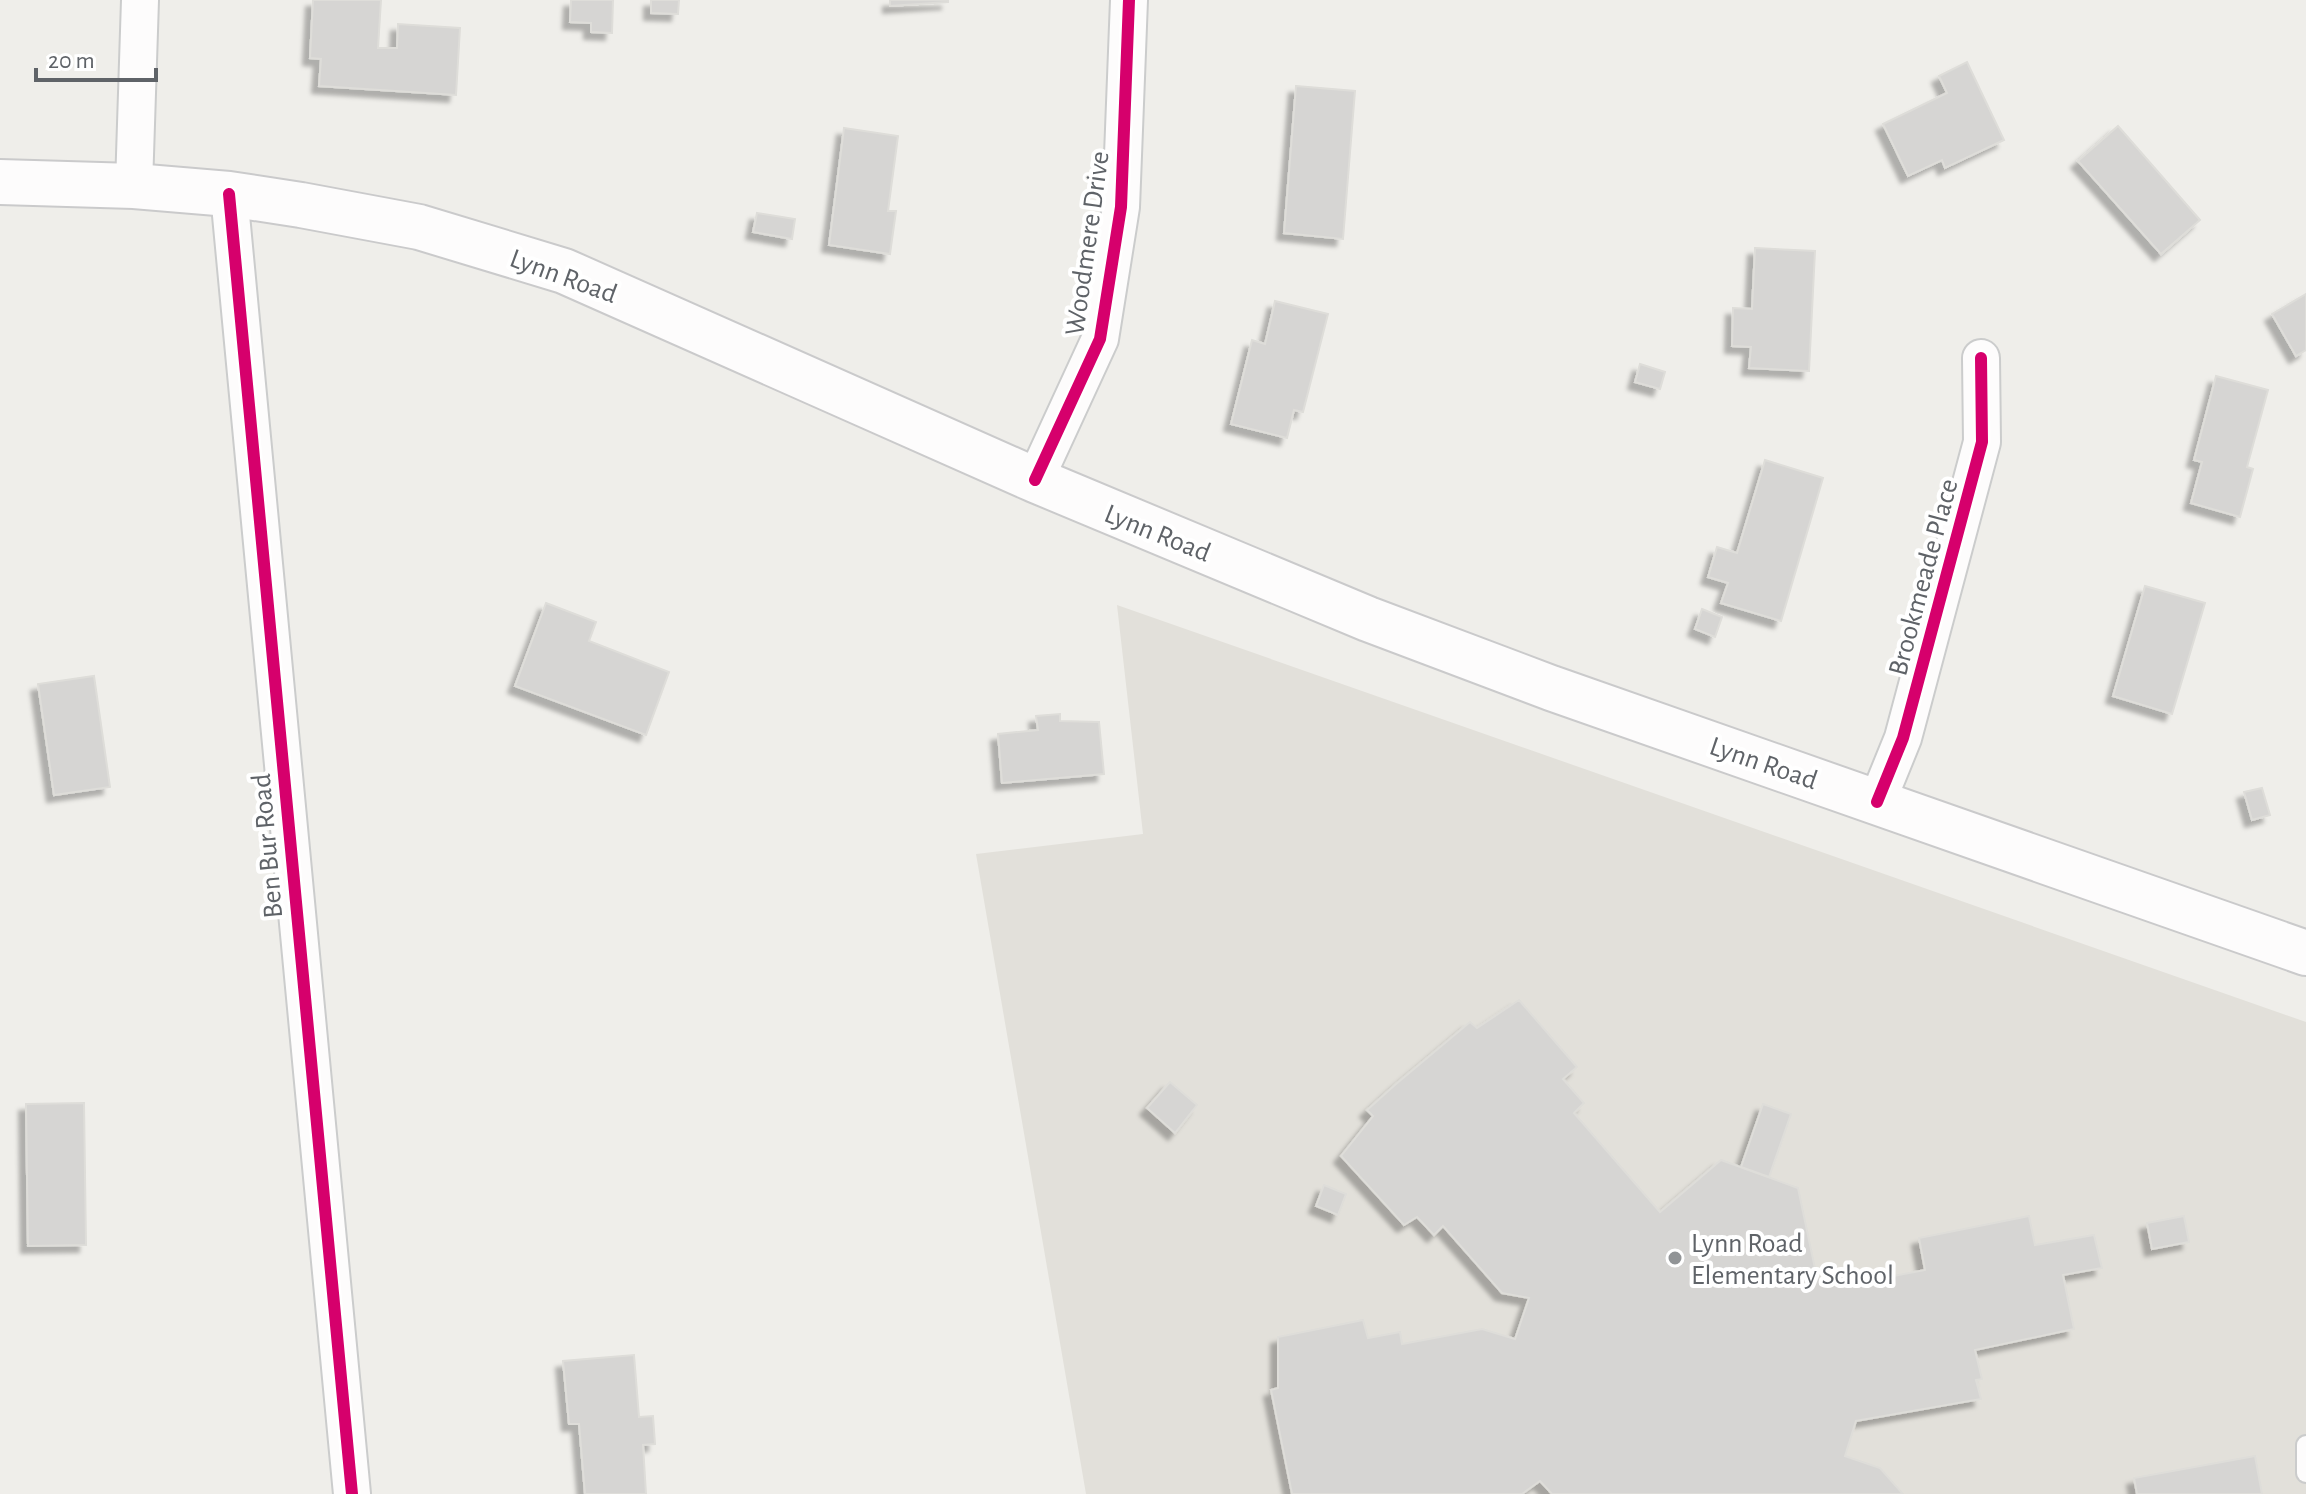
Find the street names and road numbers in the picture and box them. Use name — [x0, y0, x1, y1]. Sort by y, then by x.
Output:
street label: Woodmere Drive — [1061, 149, 1115, 337]
street label: Lynn Road — [506, 245, 621, 309]
street label: Brookmeade Place — [1884, 476, 1964, 679]
street label: Lynn Road — [1100, 500, 1214, 568]
street label: Lynn Road — [1706, 732, 1821, 795]
street label: Ben Bur Road — [248, 772, 288, 919]

